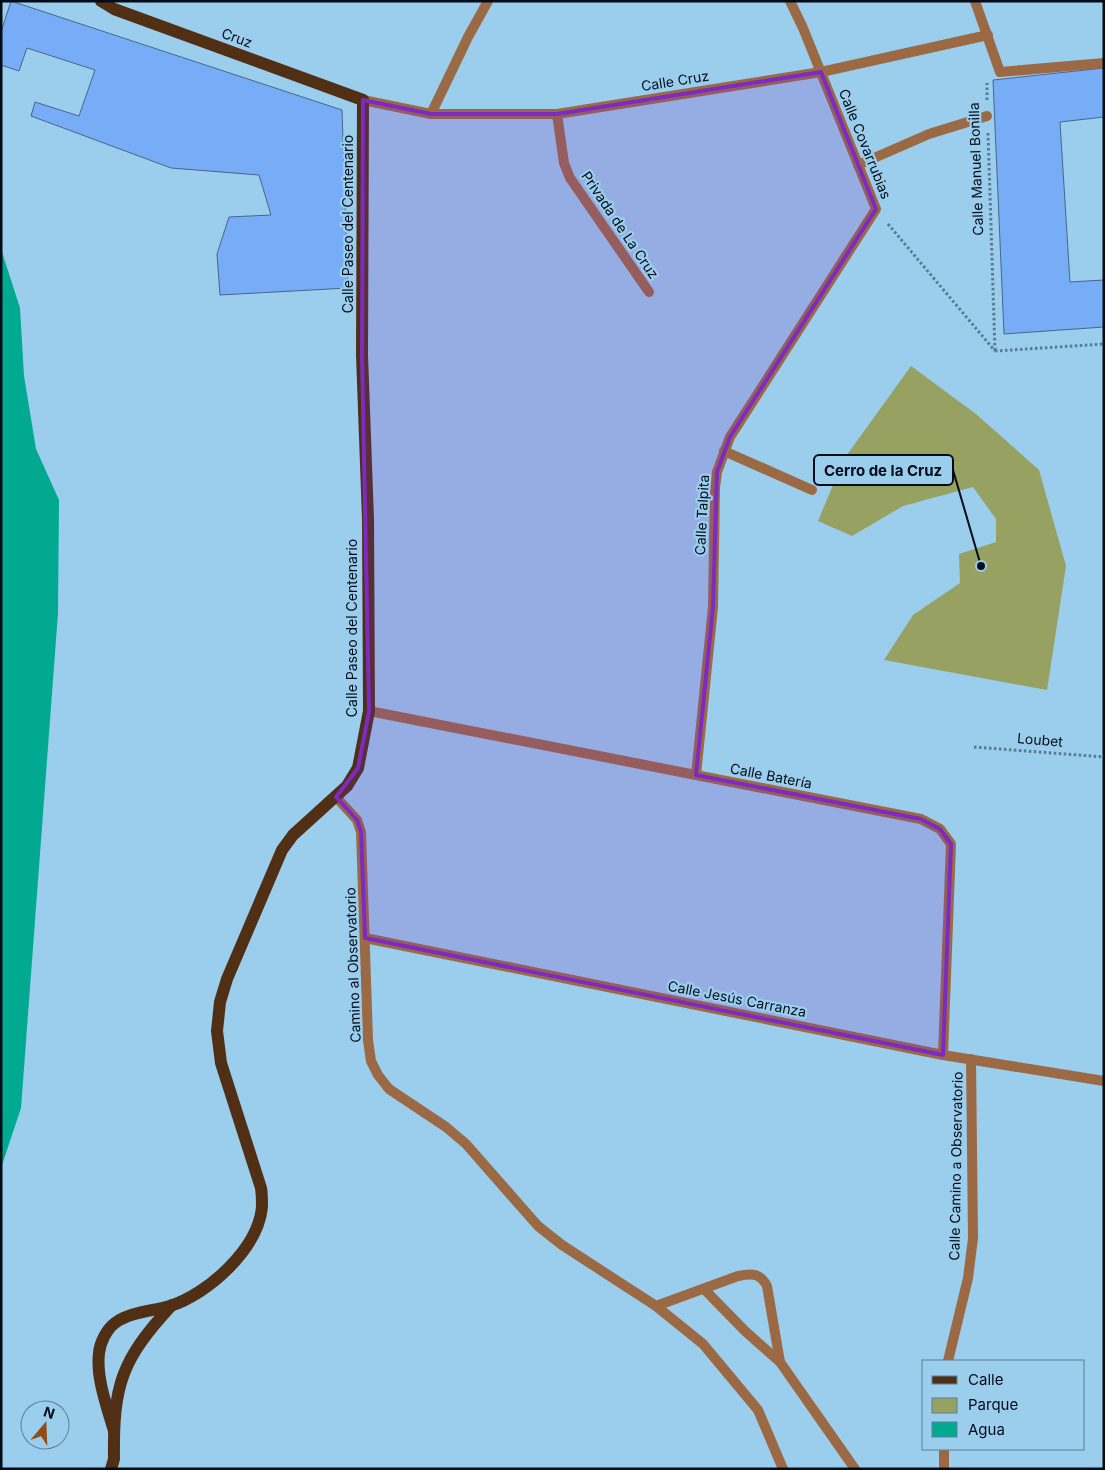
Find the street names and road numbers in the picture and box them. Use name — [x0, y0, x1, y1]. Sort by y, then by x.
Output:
street label: Cruz — [219, 24, 255, 51]
street label: Calle Cruz — [640, 67, 710, 94]
street label: Calle Covarrubias — [836, 86, 895, 201]
street label: Calle Manuel Bonilla — [965, 102, 986, 236]
street label: Calle Paseo del Centenario — [339, 135, 356, 313]
street label: Privada de La Cruz — [578, 168, 663, 282]
street label: Calle Talpita — [691, 474, 712, 556]
street label: Calle Paseo del Centenario — [343, 539, 360, 717]
street label: Loubet — [1016, 729, 1064, 750]
street label: Calle Batería — [729, 759, 814, 792]
street label: Camino al Observatorio — [341, 887, 364, 1043]
street label: Calle Jesús Carranza — [666, 977, 808, 1020]
street label: Calle Camino a Observatorio — [945, 1071, 966, 1261]

